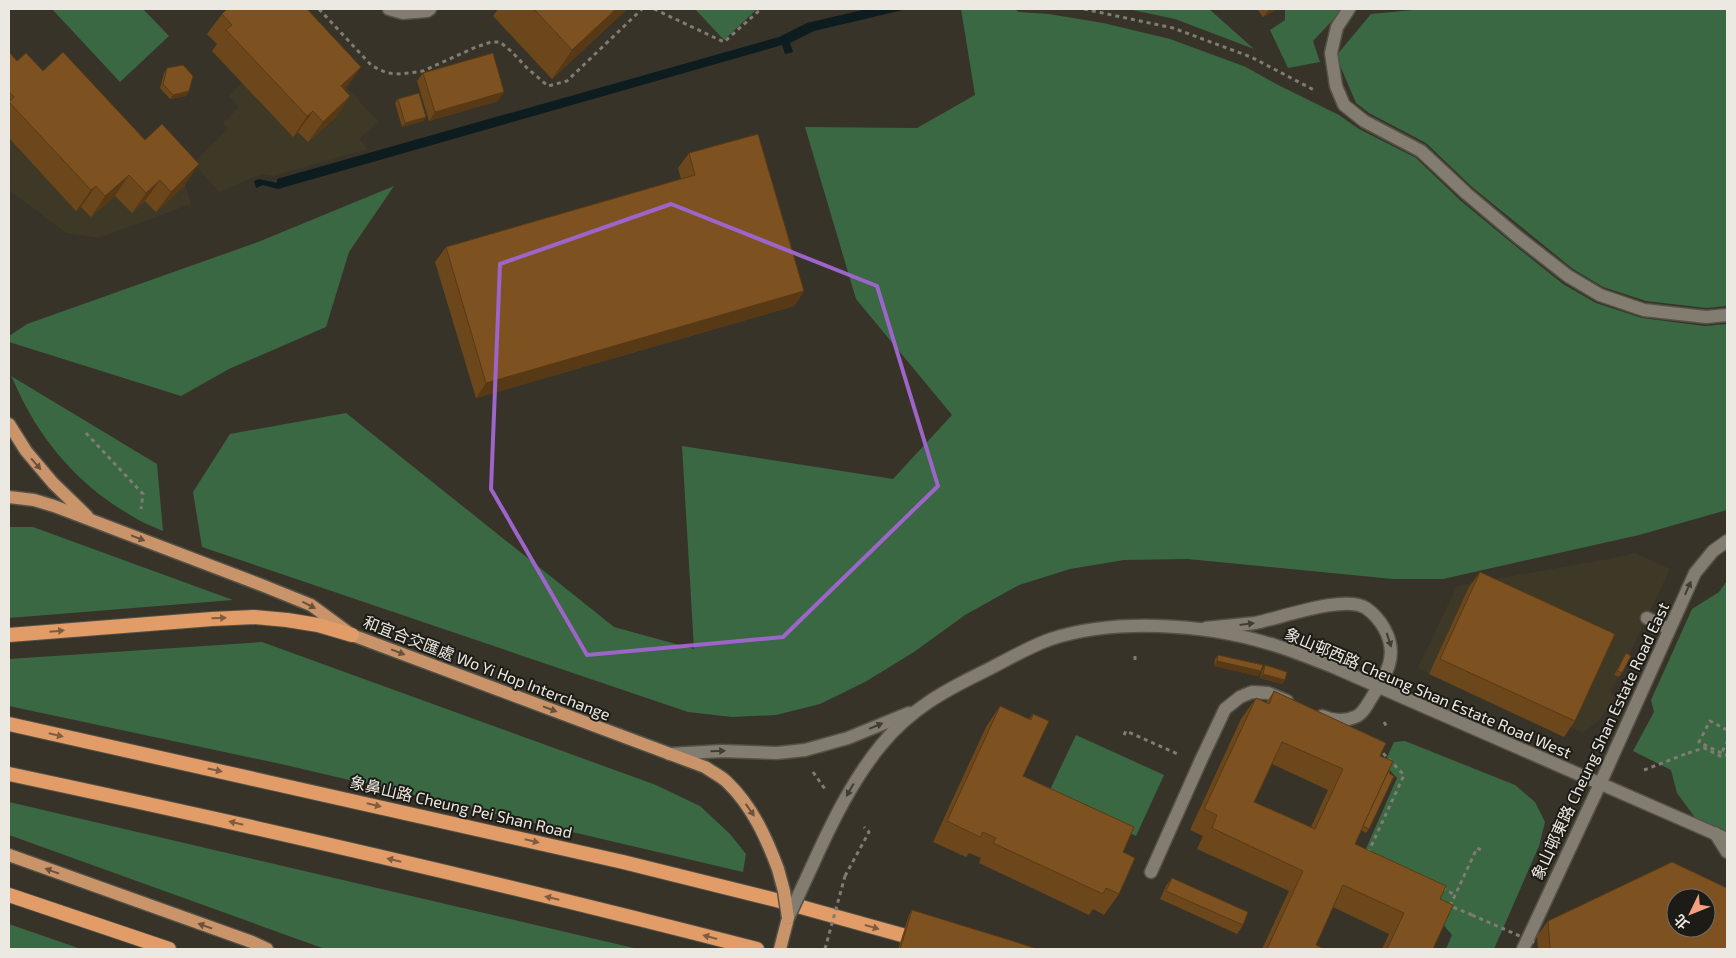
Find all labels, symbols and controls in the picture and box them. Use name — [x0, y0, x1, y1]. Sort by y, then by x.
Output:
one-way arrow — [31, 457, 42, 470]
one-way arrow — [131, 535, 146, 543]
one-way arrow — [1684, 581, 1692, 595]
street label: 象山邨東路 Cheung Shan Estate Road East — [1527, 599, 1672, 883]
one-way arrow — [302, 601, 316, 609]
street label: 和宜合交匯處 Wo Yi Hop Interchange — [361, 612, 613, 724]
one-way arrow — [212, 614, 228, 622]
one-way arrow — [1239, 619, 1255, 627]
street label: 象山邨西路 Cheung Shan Estate Road West — [1282, 623, 1574, 762]
one-way arrow — [50, 627, 66, 635]
one-way arrow — [1385, 633, 1393, 648]
one-way arrow — [390, 649, 405, 656]
one-way arrow — [543, 705, 558, 713]
one-way arrow — [869, 721, 883, 729]
one-way arrow — [49, 731, 64, 739]
one-way arrow — [710, 747, 726, 755]
one-way arrow — [207, 766, 223, 774]
street label: 象鼻山路 Cheung Pei Shan Road — [348, 772, 574, 841]
one-way arrow — [846, 784, 855, 797]
one-way arrow — [366, 801, 381, 809]
one-way arrow — [745, 803, 755, 817]
one-way arrow — [228, 818, 243, 826]
one-way arrow — [525, 837, 540, 845]
one-way arrow — [386, 856, 401, 864]
one-way arrow — [45, 867, 60, 874]
north arrow — [1666, 888, 1716, 938]
one-way arrow — [544, 894, 559, 902]
text: 北 — [1670, 911, 1692, 933]
one-way arrow — [198, 921, 213, 929]
one-way arrow — [864, 923, 879, 931]
one-way arrow — [702, 933, 717, 941]

